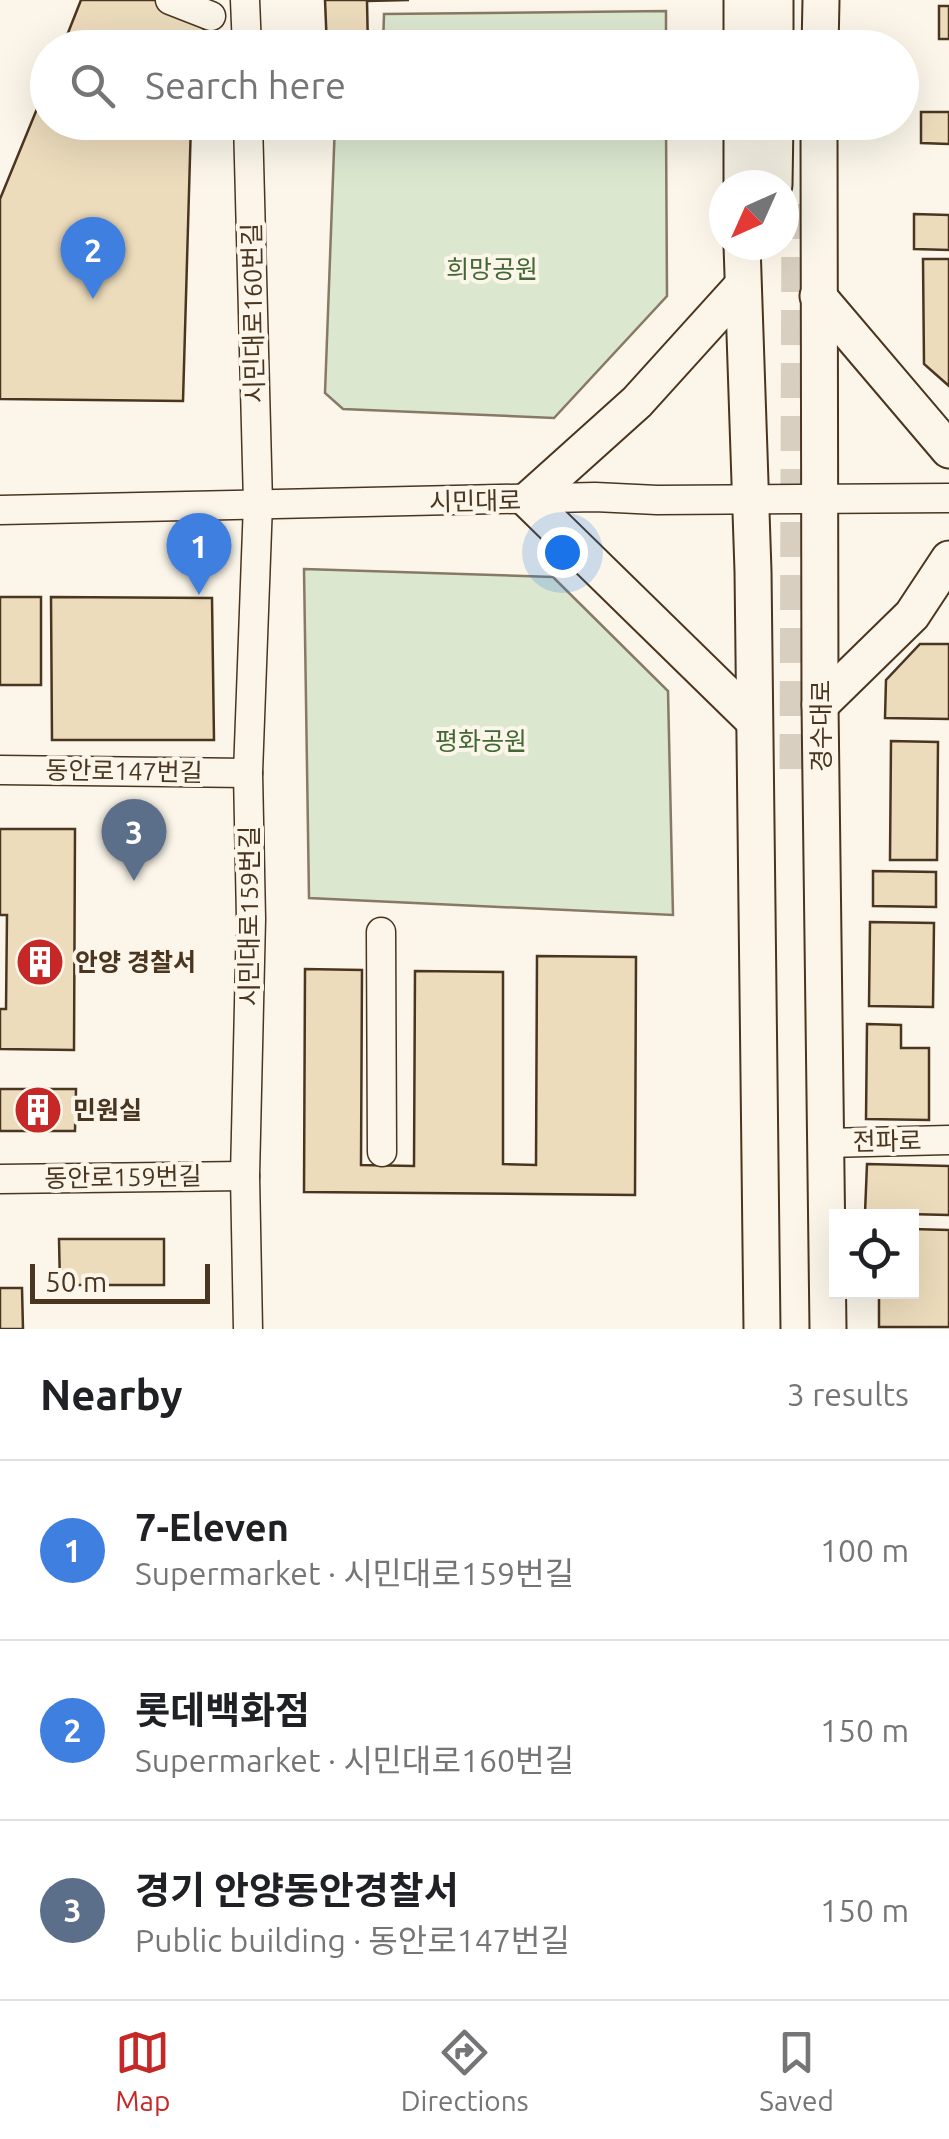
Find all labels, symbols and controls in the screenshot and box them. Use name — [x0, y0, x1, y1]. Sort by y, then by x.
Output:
search box — [30, 30, 919, 140]
icon: search — [65, 58, 120, 113]
text: Search here — [145, 64, 346, 106]
north arrow — [709, 170, 799, 260]
pin: 2 — [61, 216, 126, 299]
street label: 시민대로160번길 — [237, 223, 269, 403]
park label: 희망공원 — [446, 255, 538, 283]
street label: 시민대로 — [429, 486, 521, 516]
pin: 1 — [166, 512, 232, 595]
your location — [537, 527, 588, 578]
street label: 경수대로 — [807, 680, 835, 772]
park label: 평화공원 — [435, 727, 527, 755]
street label: 동안로147번길 — [45, 756, 203, 786]
pin: 3 — [102, 798, 166, 881]
street label: 시민대로159번길 — [235, 826, 263, 1006]
building icon: 안양 경찰서 — [14, 936, 66, 988]
place label: 안양 경찰서 — [75, 948, 196, 976]
building icon: 민원실 — [12, 1084, 64, 1136]
place label: 민원실 — [73, 1096, 142, 1124]
street label: 전파로 — [852, 1126, 922, 1156]
street label: 동안로159번길 — [44, 1162, 202, 1192]
map controls — [829, 1209, 919, 1299]
button: locate — [829, 1209, 919, 1299]
scale bar — [30, 1259, 210, 1304]
text: 50 m — [45, 1266, 107, 1297]
text: Nearby — [40, 1371, 183, 1418]
text: 3 results — [787, 1376, 909, 1412]
text: 7-Eleven — [135, 1506, 289, 1548]
text: 1 — [63, 1532, 82, 1568]
text: 100 m — [820, 1532, 909, 1568]
text: Supermarket · 시민대로159번길 — [135, 1555, 574, 1591]
text: 롯데백화점 — [135, 1689, 310, 1731]
text: 2 — [63, 1712, 82, 1748]
text: 150 m — [820, 1712, 909, 1748]
text: Supermarket · 시민대로160번길 — [135, 1742, 574, 1778]
text: 경기 안양동안경찰서 — [135, 1869, 459, 1911]
text: 3 — [63, 1892, 82, 1928]
text: 150 m — [820, 1892, 909, 1928]
text: Public building · 동안로147번길 — [135, 1922, 570, 1958]
tab: Map — [115, 2025, 170, 2116]
tab: Directions — [401, 2025, 529, 2116]
tab: Saved — [759, 2025, 834, 2116]

